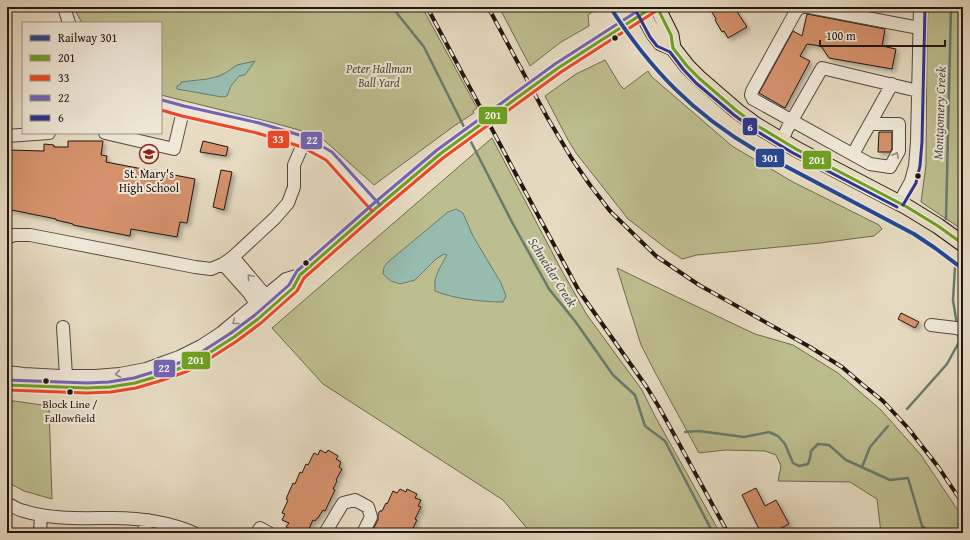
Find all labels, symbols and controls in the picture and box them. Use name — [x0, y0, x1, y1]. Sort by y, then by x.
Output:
legend — [22, 22, 162, 134]
scale bar — [820, 22, 945, 48]
text: 100 m — [826, 27, 856, 44]
text: Railway 301 — [58, 29, 118, 46]
unlabelled marker — [610, 33, 620, 43]
text: 201 — [58, 49, 76, 66]
park label: Peter Hallman Ball Yard — [345, 60, 412, 91]
water label: Montgomery Creek — [928, 66, 951, 160]
text: 33 — [58, 69, 70, 86]
text: 22 — [58, 89, 70, 106]
line badge: 201 — [478, 106, 508, 125]
text: 201 — [484, 107, 502, 123]
text: 6 — [58, 109, 64, 126]
line badge: 6 — [742, 117, 758, 136]
text: 6 — [747, 119, 753, 135]
line badge: 33 — [267, 130, 290, 149]
text: 33 — [272, 131, 284, 147]
line badge: 22 — [300, 131, 323, 150]
text: 22 — [306, 132, 318, 148]
school or university icon: St. Mary's High School — [138, 143, 160, 165]
line badge: 301 — [755, 148, 785, 168]
text: 301 — [761, 150, 779, 166]
line badge: 201 — [802, 150, 832, 170]
text: 201 — [808, 152, 826, 168]
one-way arrow — [891, 152, 899, 160]
place label: St. Mary's High School — [119, 165, 180, 196]
unlabelled marker — [913, 171, 923, 181]
water label: Schneider Creek — [524, 234, 582, 311]
unlabelled marker — [301, 258, 311, 268]
one-way arrow — [247, 274, 254, 281]
one-way arrow — [233, 317, 240, 324]
line badge: 201 — [181, 351, 211, 370]
text: 201 — [187, 352, 205, 368]
line badge: 22 — [153, 359, 176, 378]
text: 22 — [158, 360, 170, 376]
one-way arrow — [115, 369, 121, 378]
unlabelled marker — [41, 376, 51, 386]
marker: Block Line / Fallowfield — [65, 387, 75, 397]
place label: Block Line / Fallowfield — [42, 396, 98, 426]

